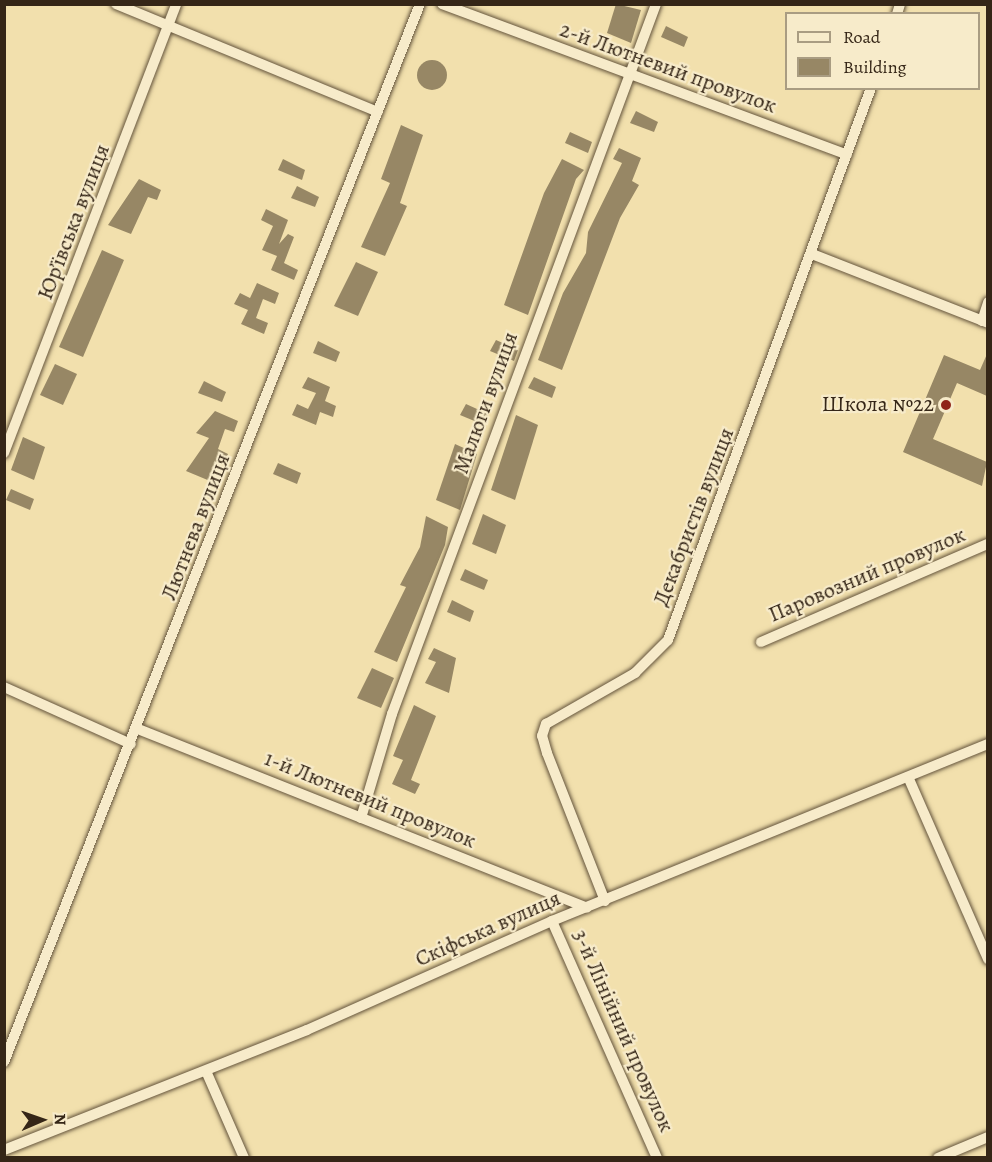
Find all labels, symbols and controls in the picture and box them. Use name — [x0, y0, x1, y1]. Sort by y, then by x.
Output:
legend — [785, 12, 980, 90]
street label: 2-й Лютневий провулок — [556, 17, 780, 119]
text: Road — [843, 25, 880, 49]
text: Building — [843, 55, 907, 79]
street label: Юр’ївська вулиця — [32, 140, 116, 304]
street label: Малюги вулиця — [448, 328, 524, 478]
place label: Школа №22 — [821, 392, 934, 418]
marker: Школа №22 — [939, 398, 953, 412]
street label: Декабристів вулиця — [648, 424, 740, 610]
street label: Лютнева вулиця — [156, 450, 236, 604]
street label: Паровозний провулок — [765, 522, 969, 628]
street label: 1-й Лютневий провулок — [260, 745, 480, 855]
street label: Скіфська вулиця — [411, 885, 565, 973]
street label: 3-й Лінійний провулок — [566, 926, 680, 1136]
north arrow — [12, 1090, 72, 1150]
text: N — [49, 1113, 71, 1126]

